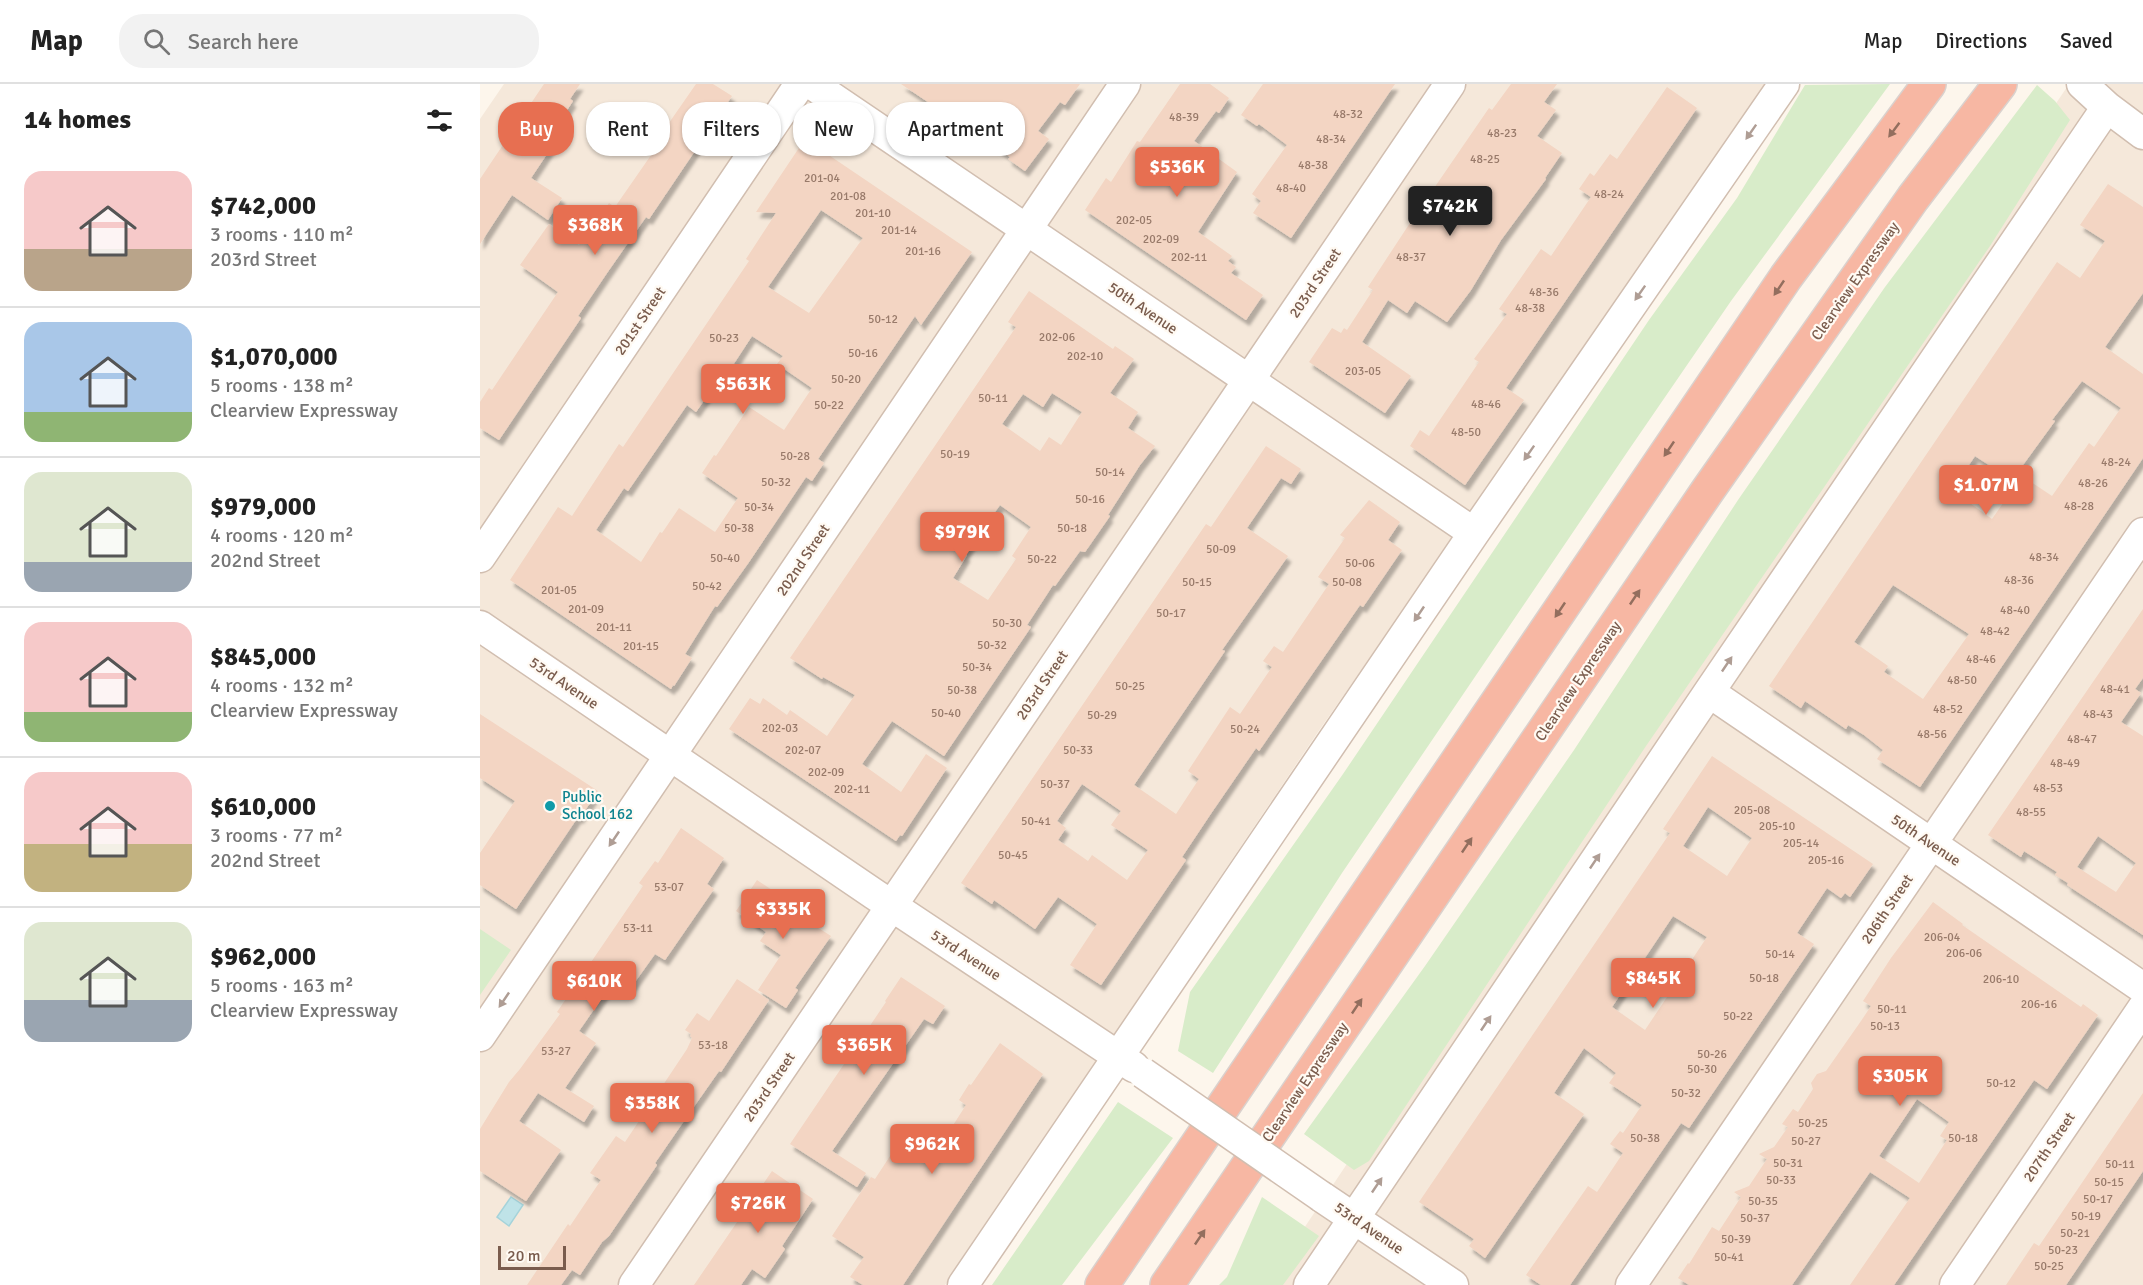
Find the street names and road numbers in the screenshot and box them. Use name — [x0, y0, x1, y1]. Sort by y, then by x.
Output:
street label: Clearview Expressway — [1807, 218, 1903, 344]
street label: 203rd Street — [1285, 245, 1345, 321]
street label: 50th Avenue — [1105, 278, 1181, 338]
street label: 201st Street — [611, 283, 669, 359]
street label: 202nd Street — [772, 521, 834, 599]
street label: Clearview Expressway — [1531, 618, 1625, 744]
street label: 203rd Street — [1012, 647, 1072, 723]
street label: 53rd Avenue — [526, 653, 602, 713]
street label: 50th Avenue — [1888, 810, 1964, 870]
street label: 206th Street — [1857, 871, 1917, 947]
street label: 53rd Avenue — [928, 926, 1004, 984]
street label: Clearview Expressway — [1258, 1019, 1352, 1145]
street label: 203rd Street — [739, 1049, 799, 1125]
street label: 207th Street — [2019, 1109, 2079, 1185]
street label: 53rd Avenue — [1331, 1198, 1407, 1258]

